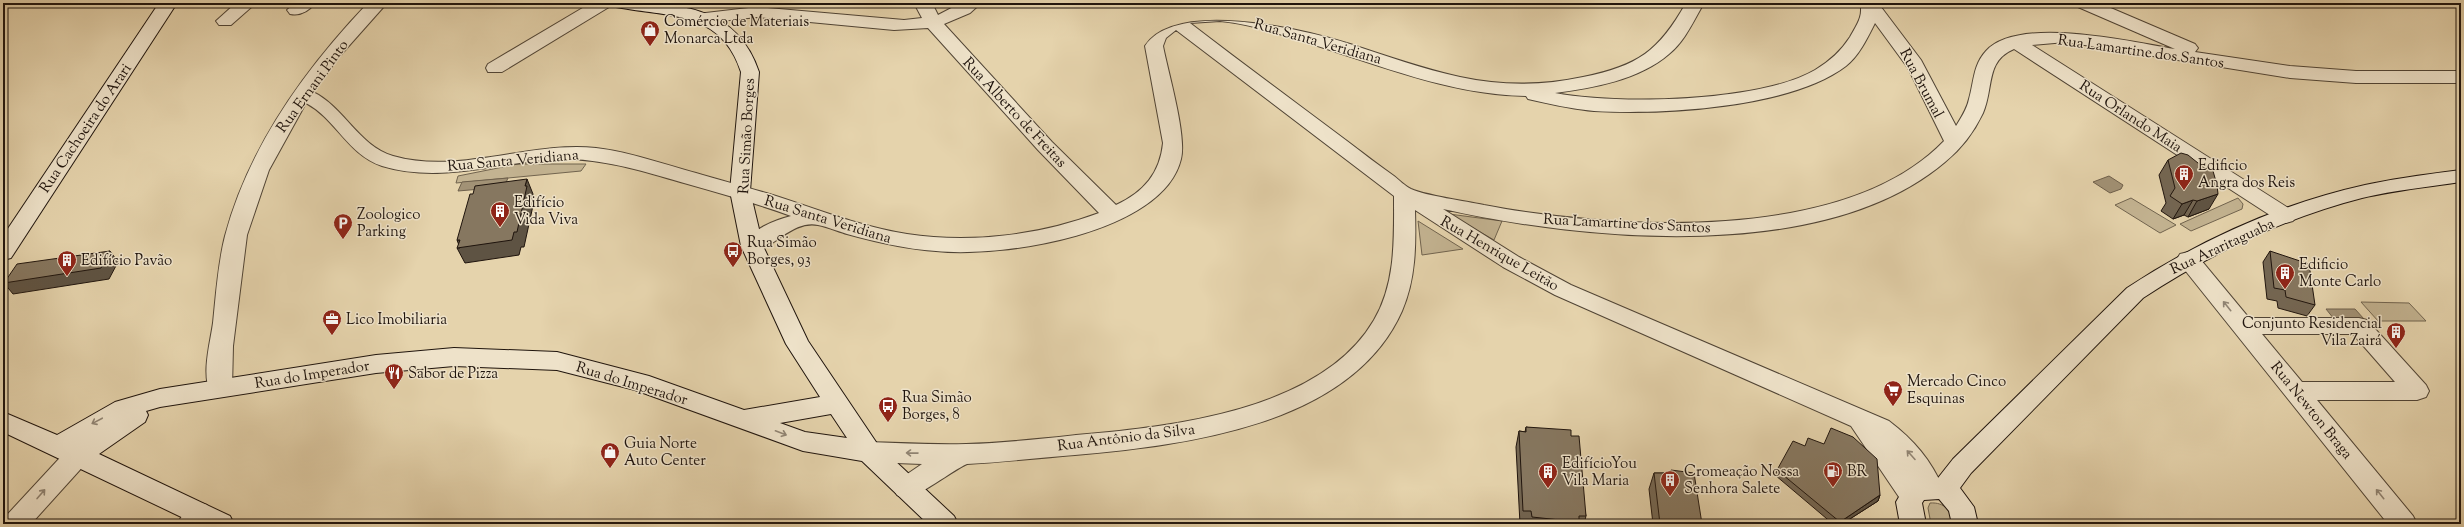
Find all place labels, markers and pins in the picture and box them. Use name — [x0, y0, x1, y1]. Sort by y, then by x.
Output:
place label: Comércio de Materiais Monarca Ltda — [664, 12, 809, 50]
shop icon: Comércio de Materiais Monarca Ltda — [639, 19, 661, 47]
place label: Edificio Angra dos Reis — [2198, 156, 2295, 194]
building icon: Edificio Angra dos Reis — [2173, 163, 2195, 191]
place label: Edifício Vida Viva — [514, 193, 578, 231]
building icon: Edifício Vida Viva — [489, 200, 511, 228]
place label: Zoologico Parking — [357, 205, 421, 243]
parking icon: Zoologico Parking — [332, 212, 354, 240]
place label: Rua Simão Borges, 93 — [747, 233, 817, 271]
bus stop icon: Rua Simão Borges, 93 — [722, 240, 744, 268]
building icon: Edifício Pavão — [56, 249, 78, 277]
place label: Edifício Pavão — [81, 251, 172, 272]
place label: Edificio Monte Carlo — [2299, 255, 2381, 293]
building icon: Edificio Monte Carlo — [2274, 262, 2296, 290]
office icon: Lico Imobiliaria — [321, 308, 343, 336]
place label: Lico Imobiliaria — [346, 310, 447, 331]
place label: Conjunto Residencial Vila Zairá — [2242, 314, 2382, 352]
building icon: Conjunto Residencial Vila Zairá — [2385, 321, 2407, 349]
restaurant icon: Sabor de Pizza — [383, 362, 405, 390]
place label: Sabor de Pizza — [408, 364, 498, 385]
place label: Mercado Cinco Esquinas — [1907, 372, 2006, 410]
supermarket icon: Mercado Cinco Esquinas — [1882, 379, 1904, 407]
place label: Rua Simão Borges, 8 — [902, 388, 972, 426]
bus stop icon: Rua Simão Borges, 8 — [877, 395, 899, 423]
place label: Guia Norte Auto Center — [624, 434, 706, 472]
shop icon: Guia Norte Auto Center — [599, 441, 621, 469]
place label: EdifícioYou Vila Maria — [1562, 454, 1637, 492]
fuel station icon: BR — [1822, 460, 1844, 488]
building icon: EdifícioYou Vila Maria — [1537, 461, 1559, 489]
place label: Cromeação Nossa Senhora Salete — [1684, 462, 1799, 500]
place label: BR — [1847, 462, 1867, 483]
building icon: Cromeação Nossa Senhora Salete — [1659, 469, 1681, 497]

